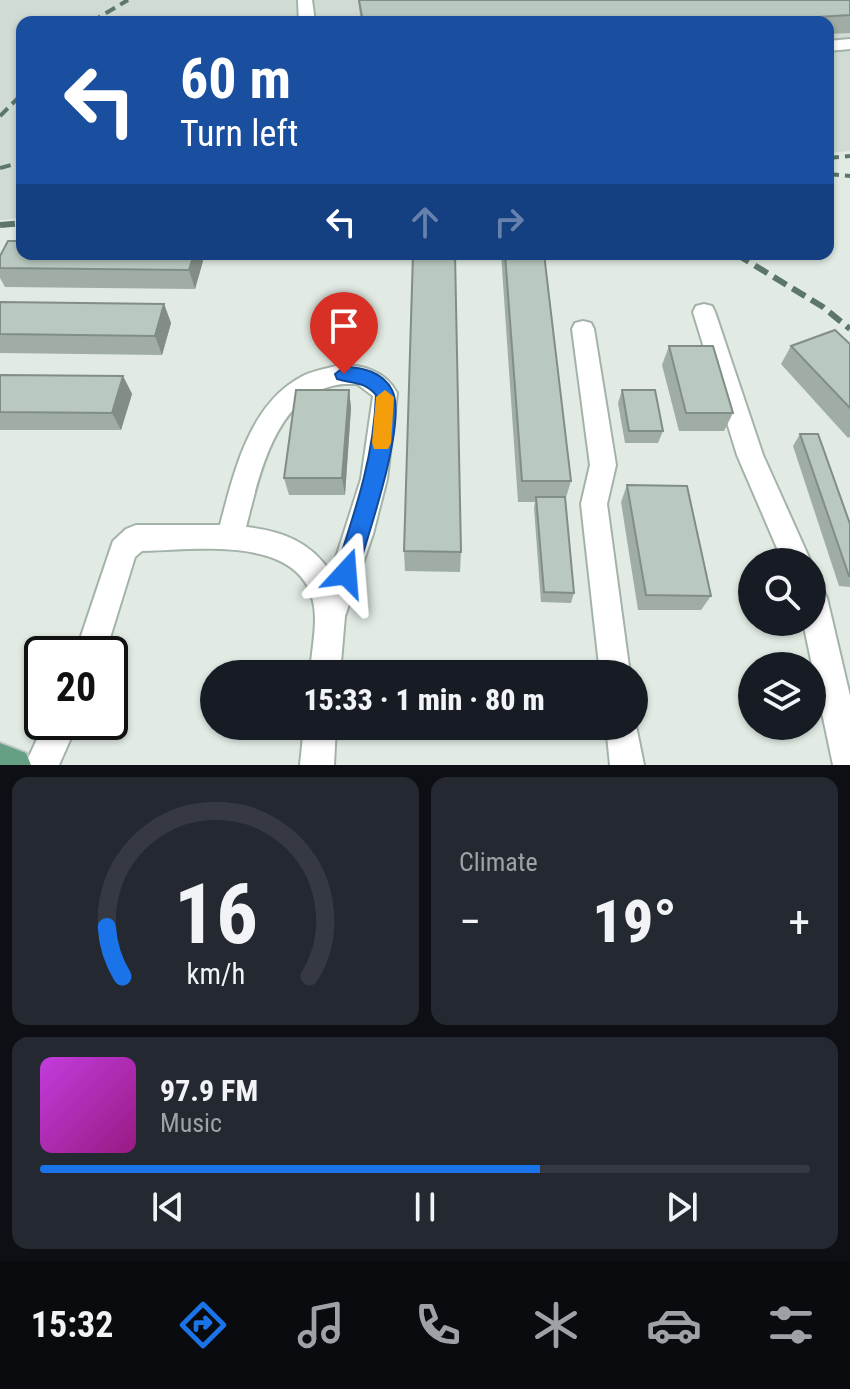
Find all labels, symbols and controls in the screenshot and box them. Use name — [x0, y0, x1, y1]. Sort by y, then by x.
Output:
text: 60 m — [180, 46, 291, 112]
icon: left — [48, 48, 152, 152]
text: Turn left — [180, 113, 298, 155]
icon: left — [319, 200, 363, 244]
icon: ahead — [403, 200, 447, 244]
icon: right — [487, 200, 531, 244]
pin — [310, 292, 378, 374]
icon: arrive — [322, 304, 366, 348]
position arrow — [304, 531, 388, 615]
map controls — [738, 548, 826, 740]
button: search — [738, 548, 826, 636]
speed limit sign: 20 — [24, 636, 128, 740]
button: layers — [738, 652, 826, 740]
text: 15:33 · 1 min · 80 m — [303, 682, 545, 717]
text: Climate — [459, 847, 538, 877]
text: 16 — [173, 866, 258, 963]
text: 19° — [592, 886, 677, 957]
text: − — [459, 896, 481, 948]
text: + — [788, 896, 810, 948]
text: km/h — [186, 957, 245, 991]
text: 97.9 FM — [160, 1073, 258, 1108]
text: Music — [160, 1108, 222, 1138]
icon: previous — [146, 1185, 190, 1229]
icon: pause — [403, 1185, 447, 1229]
icon: next — [660, 1185, 704, 1229]
icon: directions — [175, 1297, 231, 1353]
icon: music — [293, 1297, 349, 1353]
icon: phone — [410, 1297, 466, 1353]
icon: climate — [528, 1297, 584, 1353]
icon: car — [646, 1297, 702, 1353]
icon: filters — [763, 1297, 819, 1353]
text: 15:32 — [31, 1304, 113, 1346]

